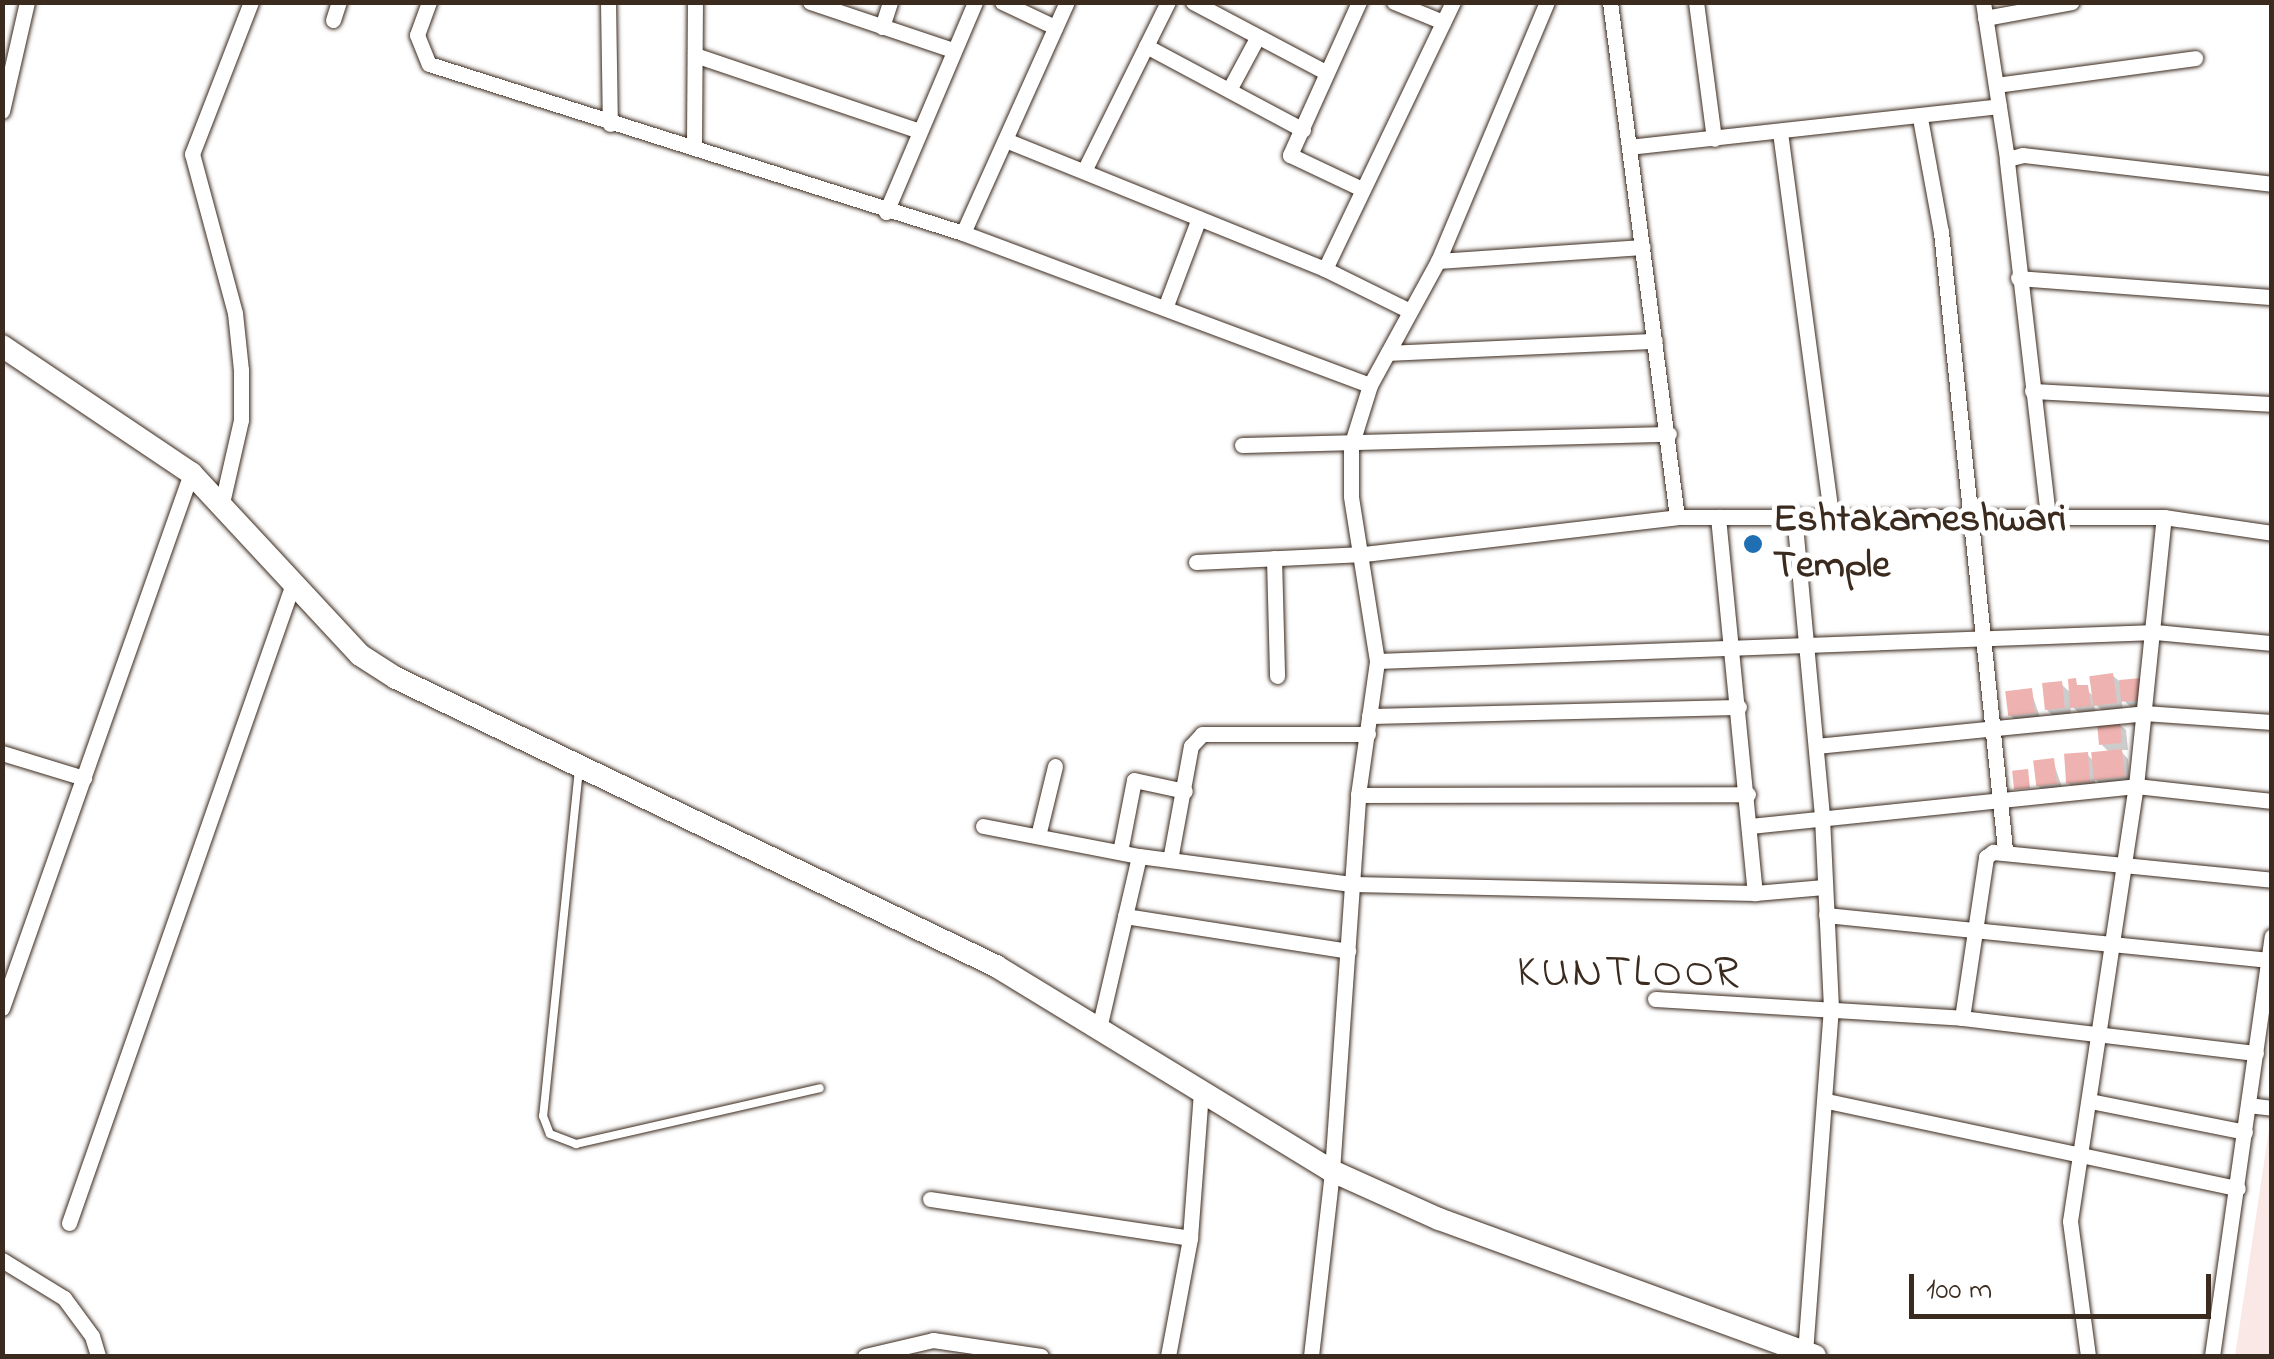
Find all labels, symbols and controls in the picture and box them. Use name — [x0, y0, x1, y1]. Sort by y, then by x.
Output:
place label: Eshtakameshwari Temple — [1773, 497, 2067, 591]
marker: Eshtakameshwari Temple — [1742, 533, 1764, 555]
district label: KUNTLOOR — [1517, 948, 1741, 1002]
scale bar — [1914, 1254, 2216, 1316]
text: 100 m — [1926, 1269, 1992, 1313]

